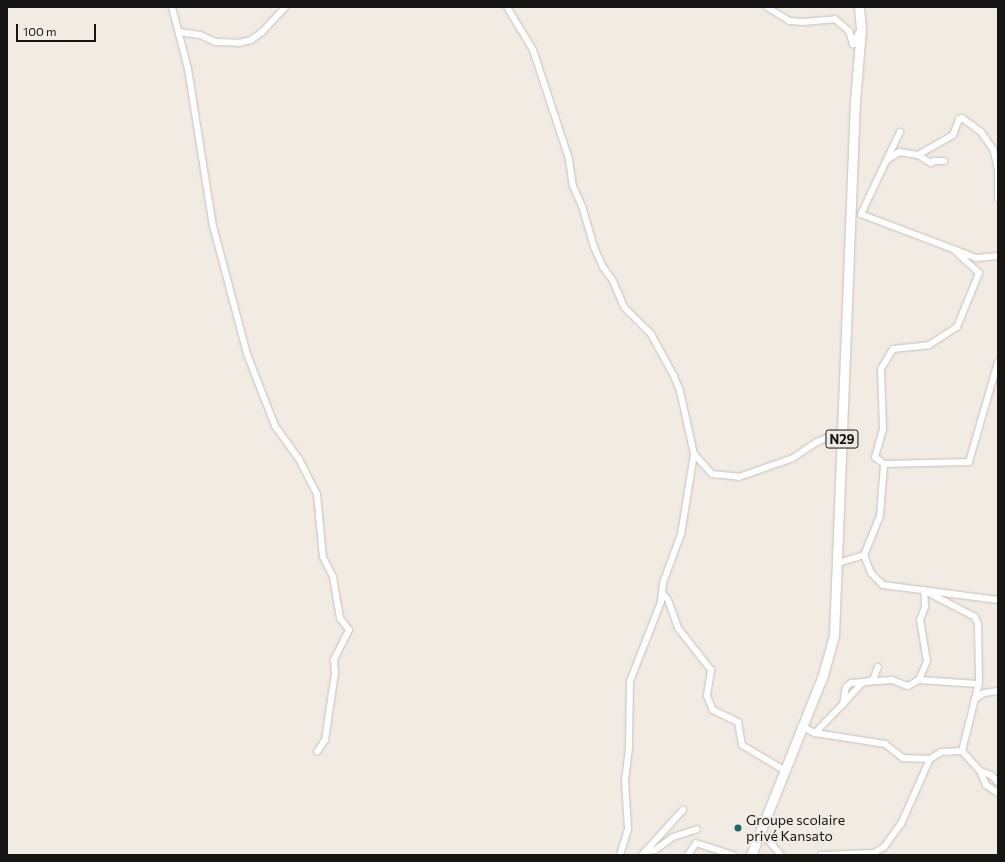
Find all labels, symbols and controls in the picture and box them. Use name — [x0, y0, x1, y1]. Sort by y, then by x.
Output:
scale bar — [18, 16, 98, 42]
text: 100 m — [23, 24, 57, 38]
road number: N29 — [825, 428, 859, 450]
place label: Groupe scolaire privé Kansato — [746, 812, 845, 844]
marker: Groupe scolaire privé Kansato — [733, 823, 743, 833]

